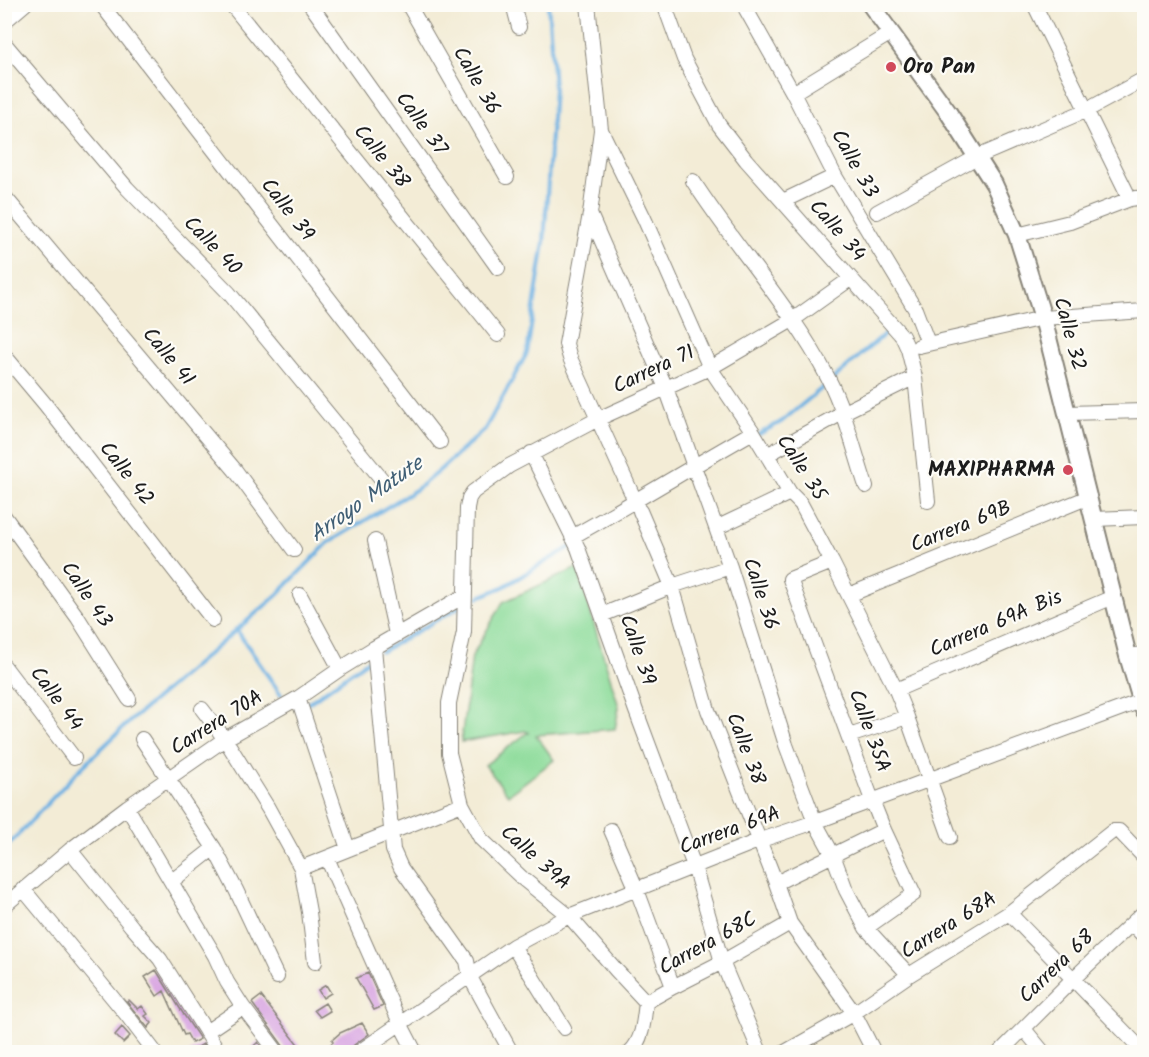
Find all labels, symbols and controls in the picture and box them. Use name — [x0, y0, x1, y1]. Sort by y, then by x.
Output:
street label: Calle 36 — [443, 41, 509, 121]
place label: Oro Pan — [903, 51, 975, 84]
marker: Oro Pan — [884, 60, 898, 74]
street label: Calle 37 — [386, 85, 456, 164]
street label: Calle 38 — [345, 117, 418, 197]
street label: Calle 33 — [821, 123, 887, 205]
street label: Calle 39 — [252, 171, 322, 249]
street label: Calle 34 — [800, 192, 874, 270]
street label: Calle 40 — [175, 208, 249, 284]
street label: Calle 32 — [1043, 294, 1095, 374]
street label: Calle 41 — [133, 320, 203, 394]
street label: Carrera 71 — [607, 337, 701, 403]
street label: Calle 35 — [767, 428, 836, 509]
street label: Calle 42 — [90, 435, 162, 513]
water label: Arroyo Matute — [303, 447, 433, 552]
place label: MAXIPHARMA — [928, 454, 1056, 487]
marker: MAXIPHARMA — [1061, 463, 1075, 477]
street label: Carrera 69B — [906, 492, 1016, 562]
street label: Calle 36 — [733, 554, 787, 634]
street label: Calle 43 — [52, 555, 120, 635]
street label: Carrera 69A Bis — [924, 581, 1068, 667]
street label: Calle 39 — [610, 610, 664, 690]
street label: Calle 44 — [21, 660, 91, 738]
street label: Carrera 70A — [164, 681, 270, 765]
street label: Calle 35A — [839, 685, 899, 777]
street label: Calle 38 — [716, 708, 774, 790]
street label: Carrera 69A — [675, 797, 785, 865]
street label: Calle 39A — [492, 817, 578, 899]
street label: Carrera 68A — [894, 883, 1004, 969]
street label: Carrera 68C — [653, 903, 763, 985]
street label: Carrera 68 — [1011, 922, 1103, 1012]

